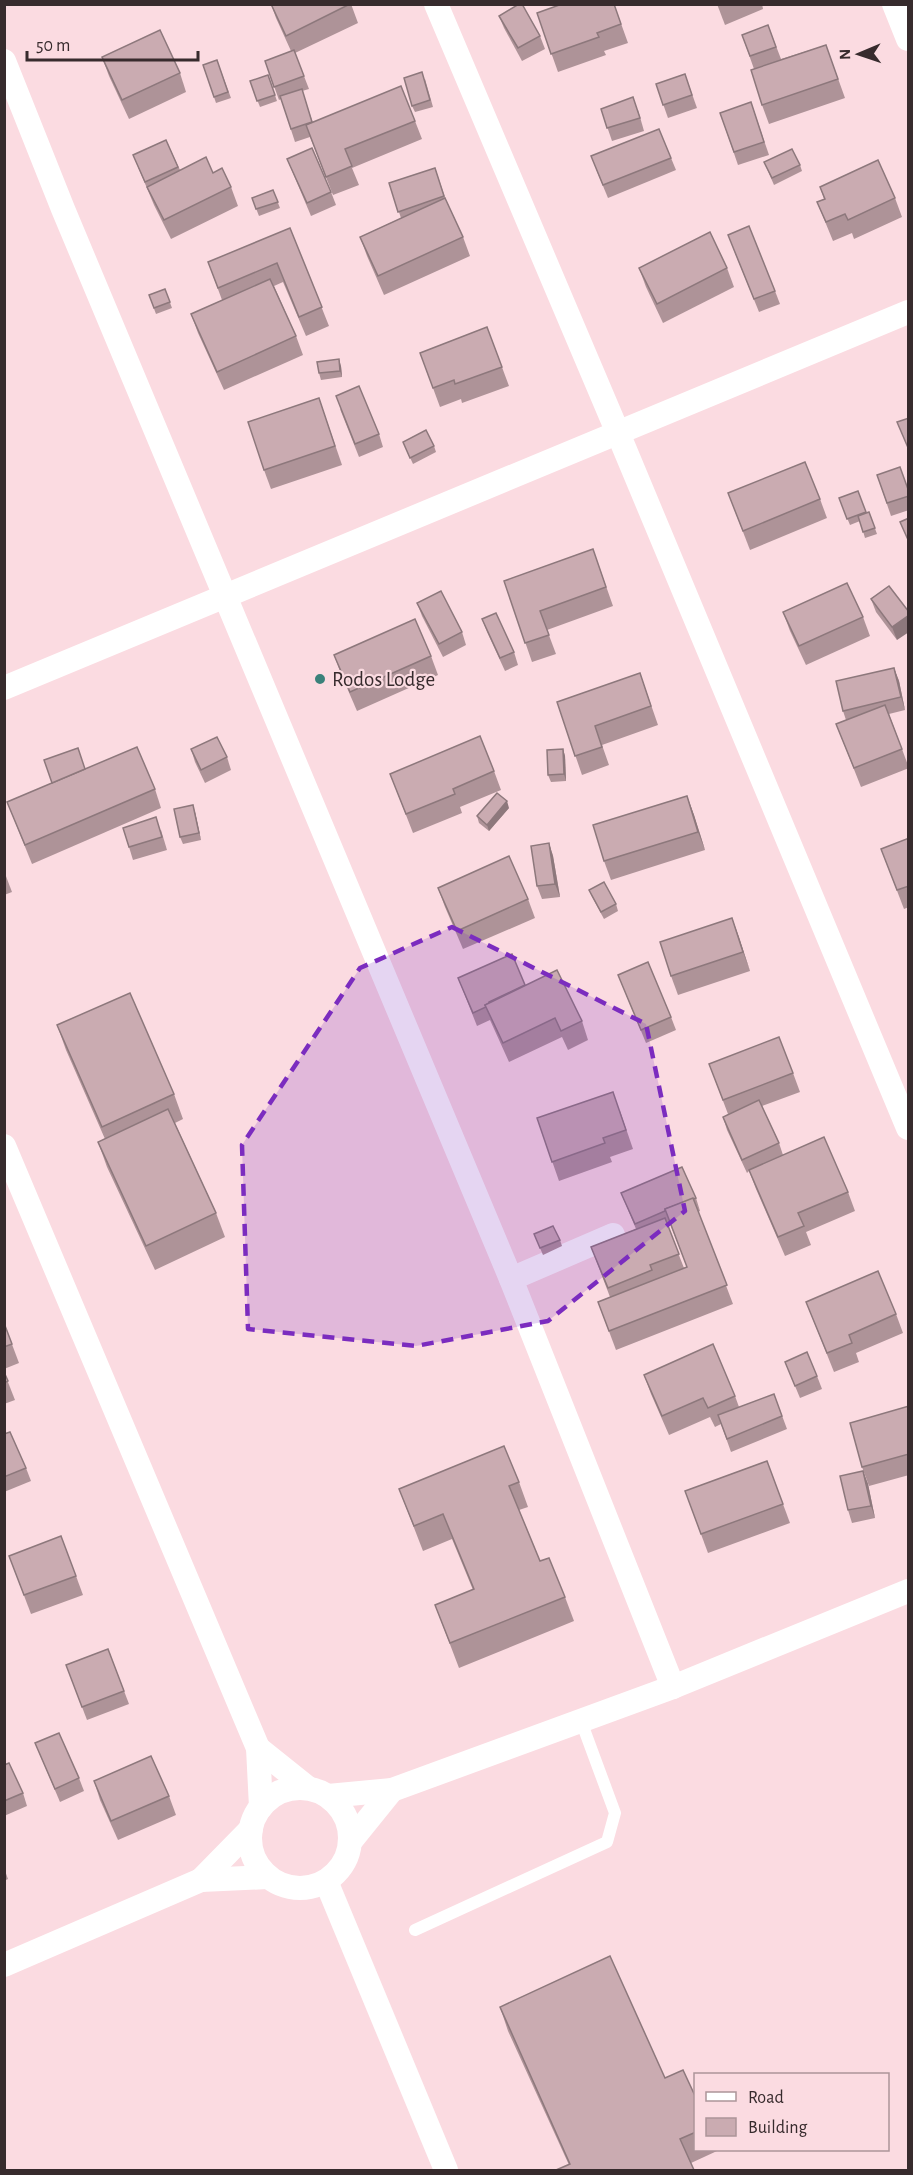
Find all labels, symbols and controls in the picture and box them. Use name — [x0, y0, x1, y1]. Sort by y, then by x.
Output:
scale bar — [27, 24, 198, 62]
north arrow — [829, 24, 889, 84]
text: 50 m — [36, 37, 70, 55]
text: N — [837, 49, 853, 60]
place label: Rodos Lodge — [332, 669, 435, 690]
marker: Rodos Lodge — [313, 672, 327, 686]
legend — [694, 2073, 889, 2151]
text: Road — [748, 2089, 784, 2107]
text: Building — [748, 2119, 808, 2137]

